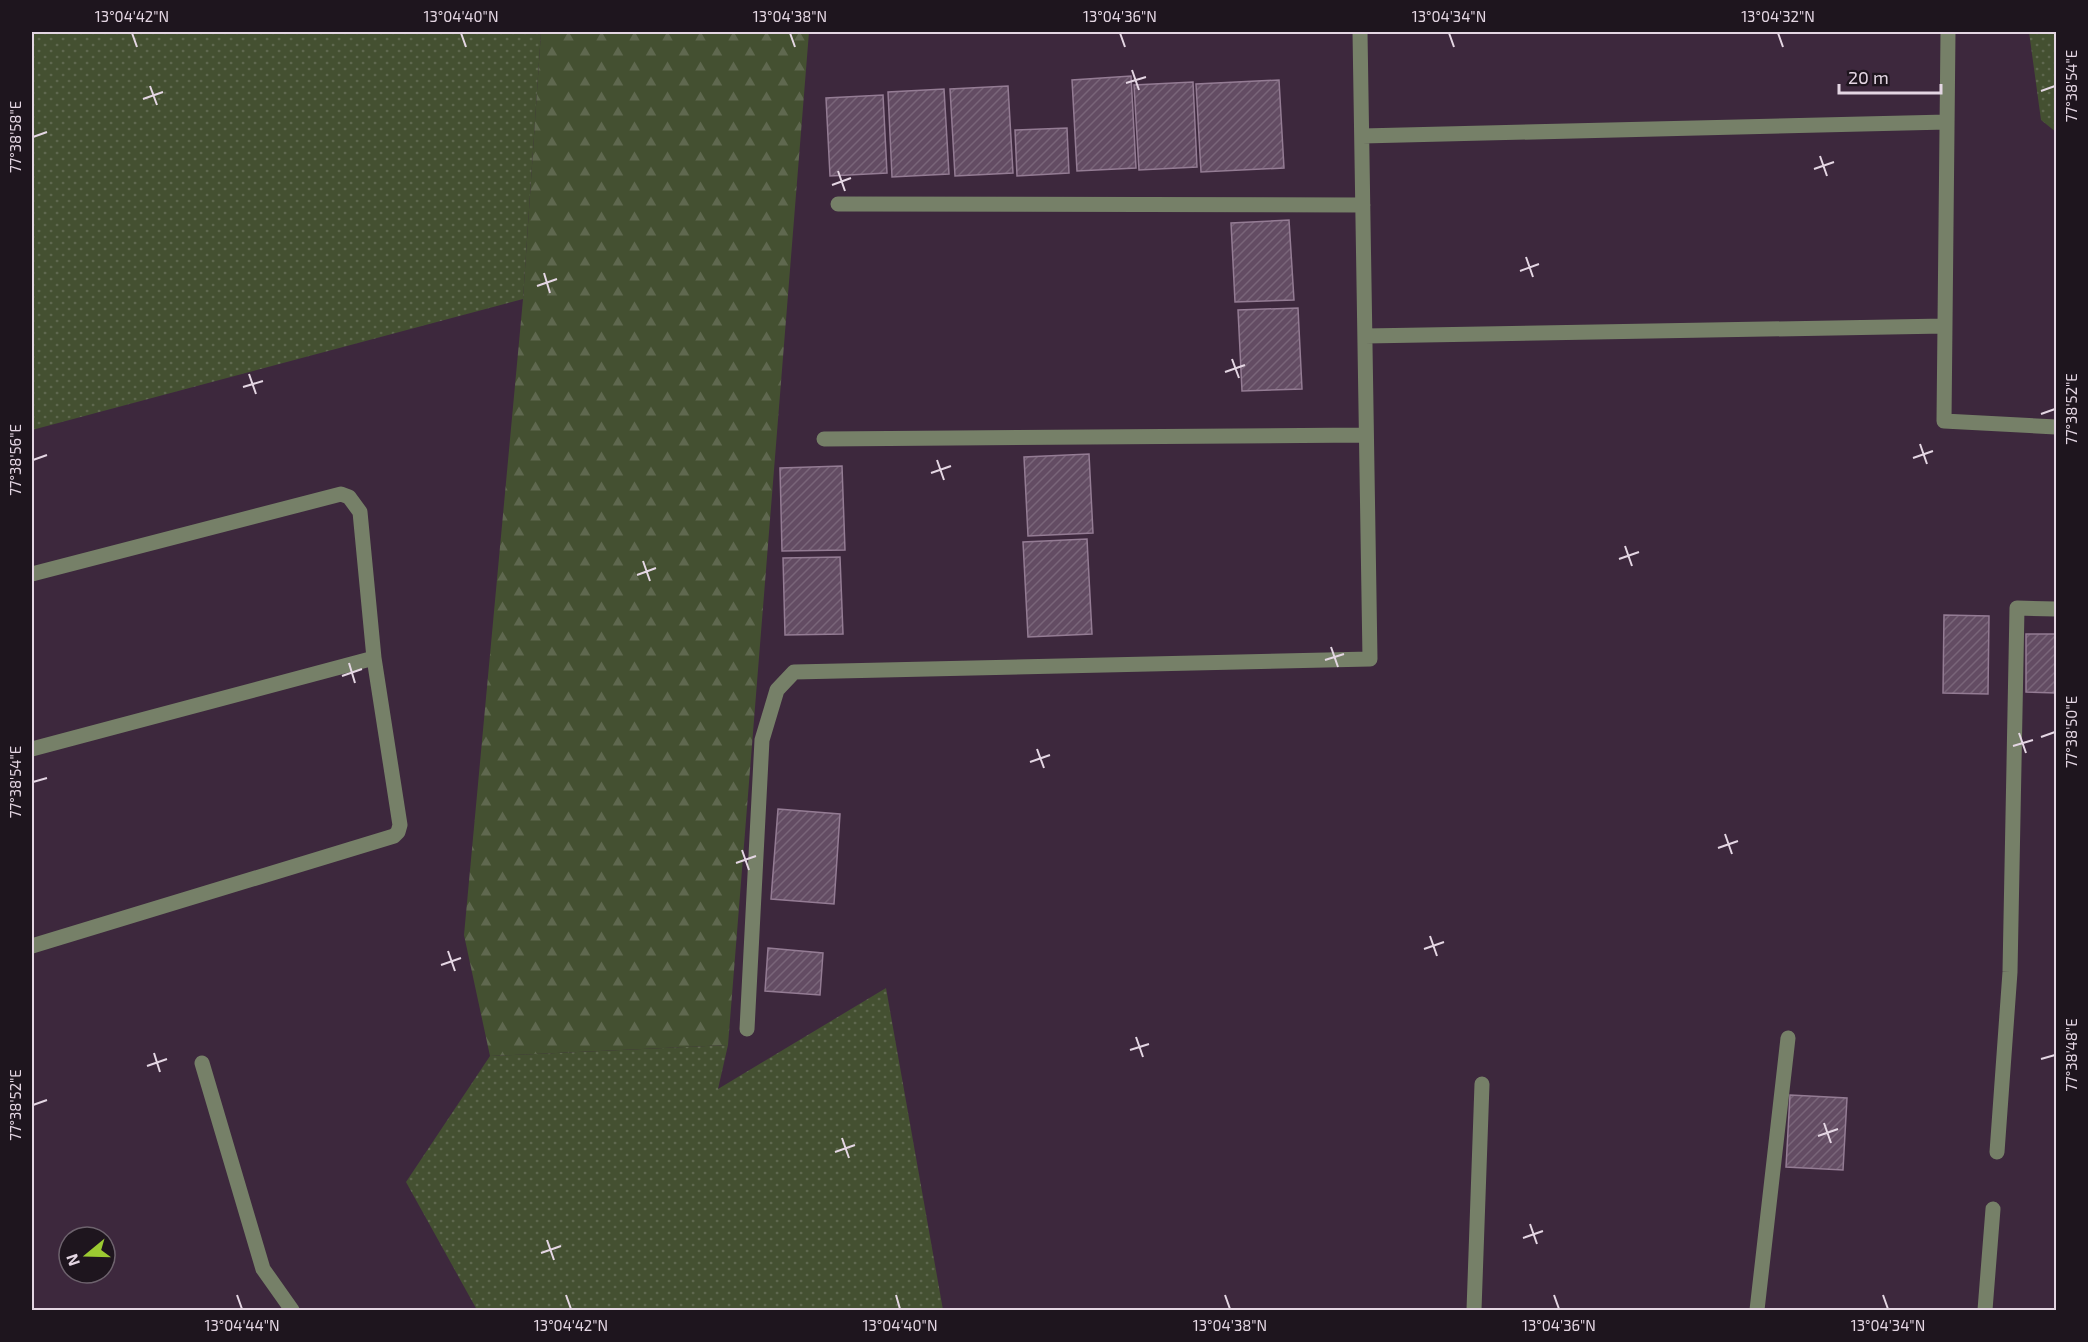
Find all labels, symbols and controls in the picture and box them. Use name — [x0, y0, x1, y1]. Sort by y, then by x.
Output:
text: 13°04'42"N — [95, 7, 169, 25]
text: 13°04'40"N — [424, 7, 498, 25]
text: 13°04'38"N — [753, 7, 827, 25]
text: 13°04'36"N — [1083, 7, 1157, 25]
text: 13°04'34"N — [1412, 7, 1486, 25]
text: 13°04'32"N — [1741, 7, 1815, 25]
text: 77°38'54"E — [2062, 50, 2080, 122]
scale bar — [1839, 57, 1941, 95]
text: 20 m — [1848, 66, 1889, 88]
text: 77°38'58"E — [6, 101, 24, 173]
text: 77°38'52"E — [2062, 373, 2080, 445]
text: 77°38'56"E — [6, 424, 24, 496]
text: 77°38'50"E — [2062, 696, 2080, 768]
text: 77°38'54"E — [6, 746, 24, 818]
text: 77°38'48"E — [2062, 1018, 2080, 1092]
text: 77°38'52"E — [6, 1069, 24, 1141]
north arrow — [57, 1225, 117, 1285]
text: N — [61, 1251, 83, 1269]
text: 13°04'44"N — [204, 1316, 280, 1334]
text: 13°04'42"N — [534, 1316, 608, 1334]
text: 13°04'40"N — [863, 1316, 937, 1334]
text: 13°04'38"N — [1193, 1316, 1267, 1334]
text: 13°04'36"N — [1522, 1316, 1596, 1334]
text: 13°04'34"N — [1851, 1316, 1925, 1334]

